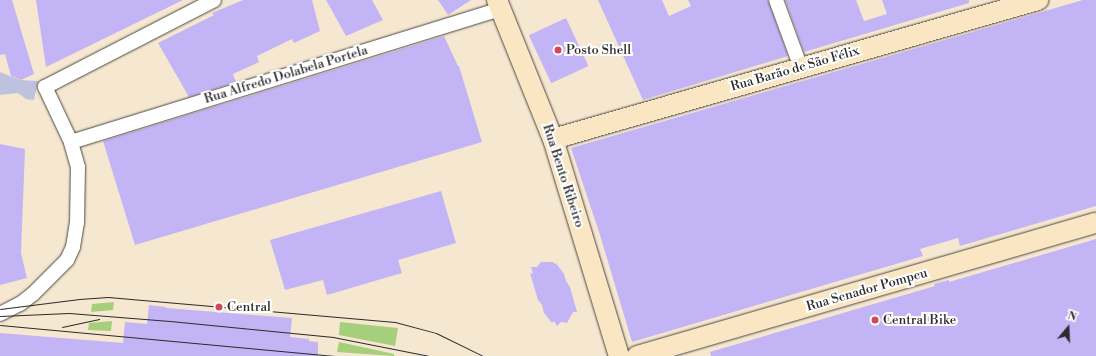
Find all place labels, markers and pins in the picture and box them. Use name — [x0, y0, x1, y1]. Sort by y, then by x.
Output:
place label: Posto Shell — [566, 42, 631, 58]
marker: Posto Shell — [553, 45, 563, 55]
place label: Central — [227, 299, 271, 315]
marker: Central — [214, 302, 224, 312]
place label: Central Bike — [883, 312, 956, 328]
marker: Central Bike — [870, 315, 880, 325]

